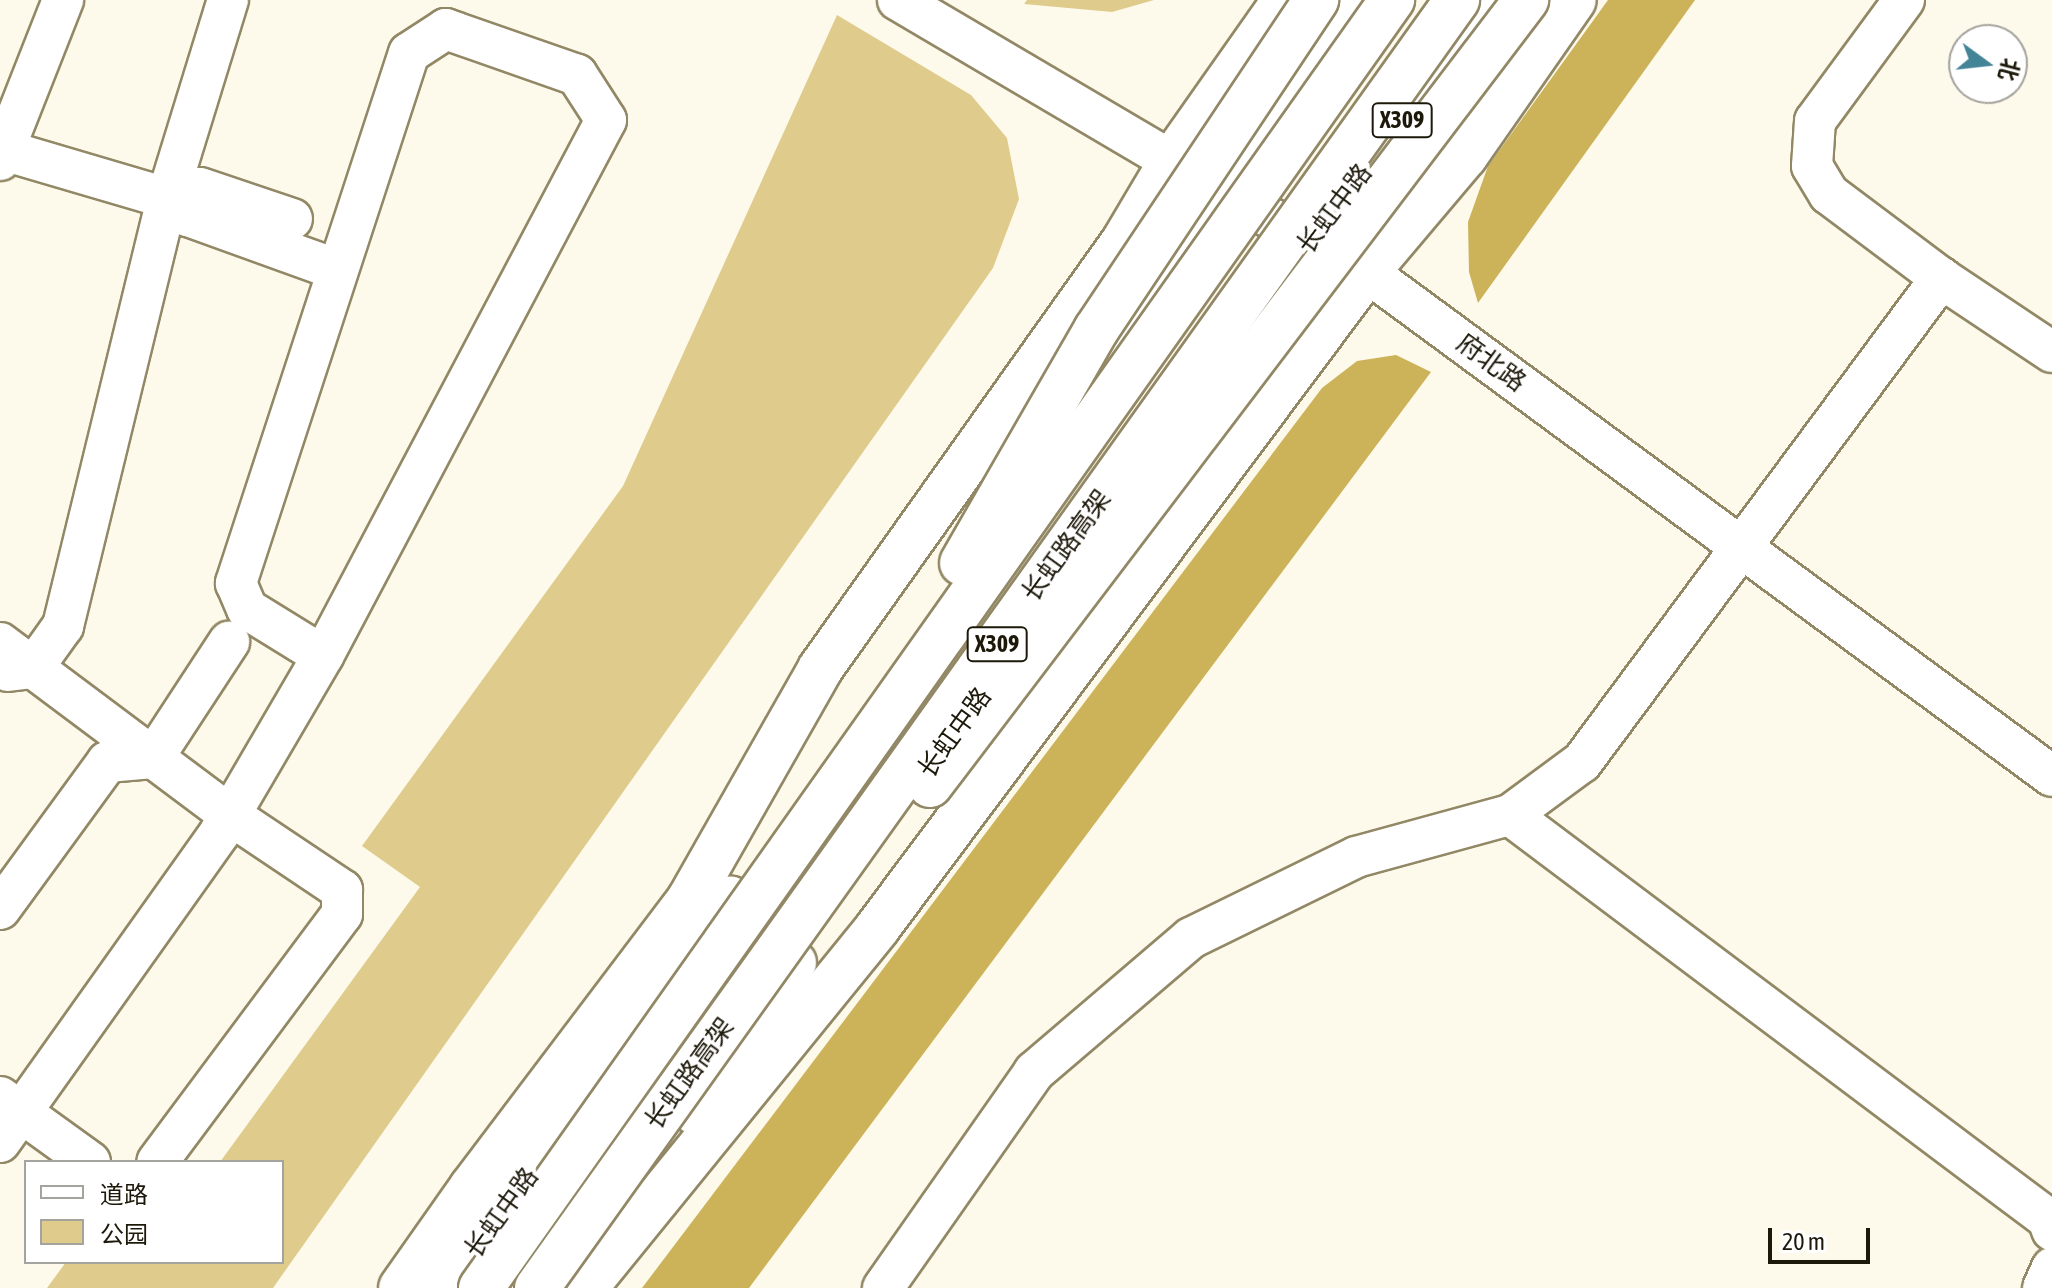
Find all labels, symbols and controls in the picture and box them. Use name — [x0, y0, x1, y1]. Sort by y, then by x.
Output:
north arrow — [1948, 24, 2028, 104]
text: 北 — [1994, 56, 2025, 84]
road number: X309 — [1370, 100, 1434, 140]
street label: 长虹中路 — [1291, 158, 1379, 260]
street label: 府北路 — [1450, 327, 1532, 399]
street label: 长虹路高架 — [1016, 484, 1118, 608]
road number: X309 — [965, 624, 1029, 664]
street label: 长虹中路 — [912, 682, 998, 784]
street label: 长虹路高架 — [639, 1012, 741, 1136]
legend — [24, 1160, 284, 1264]
street label: 长虹中路 — [459, 1162, 545, 1264]
text: 道路 — [100, 1181, 148, 1208]
scale bar — [1772, 1212, 1874, 1262]
text: 公园 — [100, 1221, 148, 1248]
text: 20 m — [1782, 1228, 1825, 1255]

